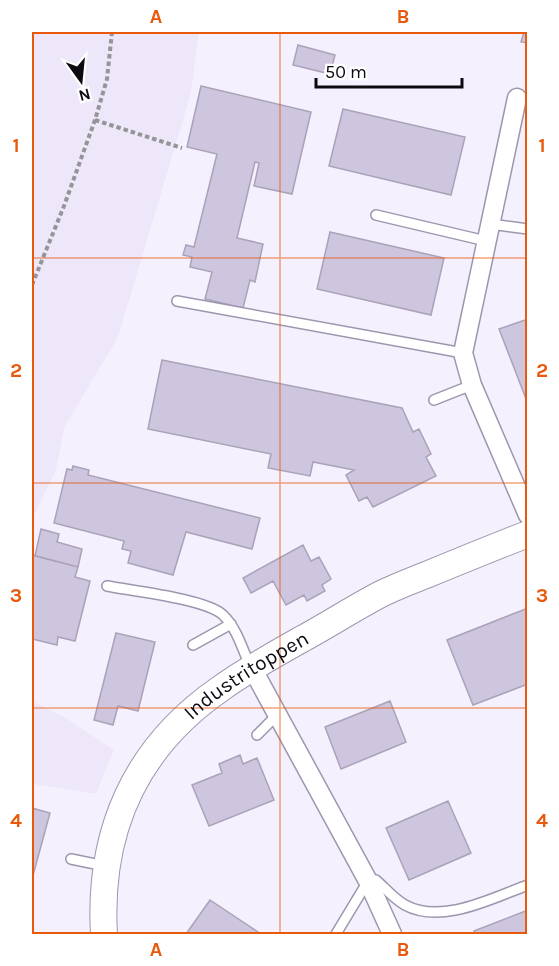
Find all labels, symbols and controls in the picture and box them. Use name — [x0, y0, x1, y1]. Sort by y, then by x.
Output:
text: A — [150, 5, 163, 28]
text: B — [397, 5, 409, 28]
north arrow — [51, 51, 111, 111]
scale bar — [316, 51, 462, 89]
text: 50 m — [325, 61, 367, 83]
text: N — [77, 84, 93, 106]
text: 1 — [12, 134, 20, 157]
text: 1 — [538, 134, 546, 157]
text: 2 — [10, 359, 22, 382]
text: 2 — [536, 359, 548, 382]
text: 3 — [10, 584, 22, 607]
text: 3 — [536, 584, 548, 607]
street label: Industritoppen — [179, 626, 313, 724]
text: 4 — [10, 809, 22, 832]
text: 4 — [536, 809, 548, 832]
text: A — [150, 938, 163, 961]
text: B — [397, 938, 409, 961]

